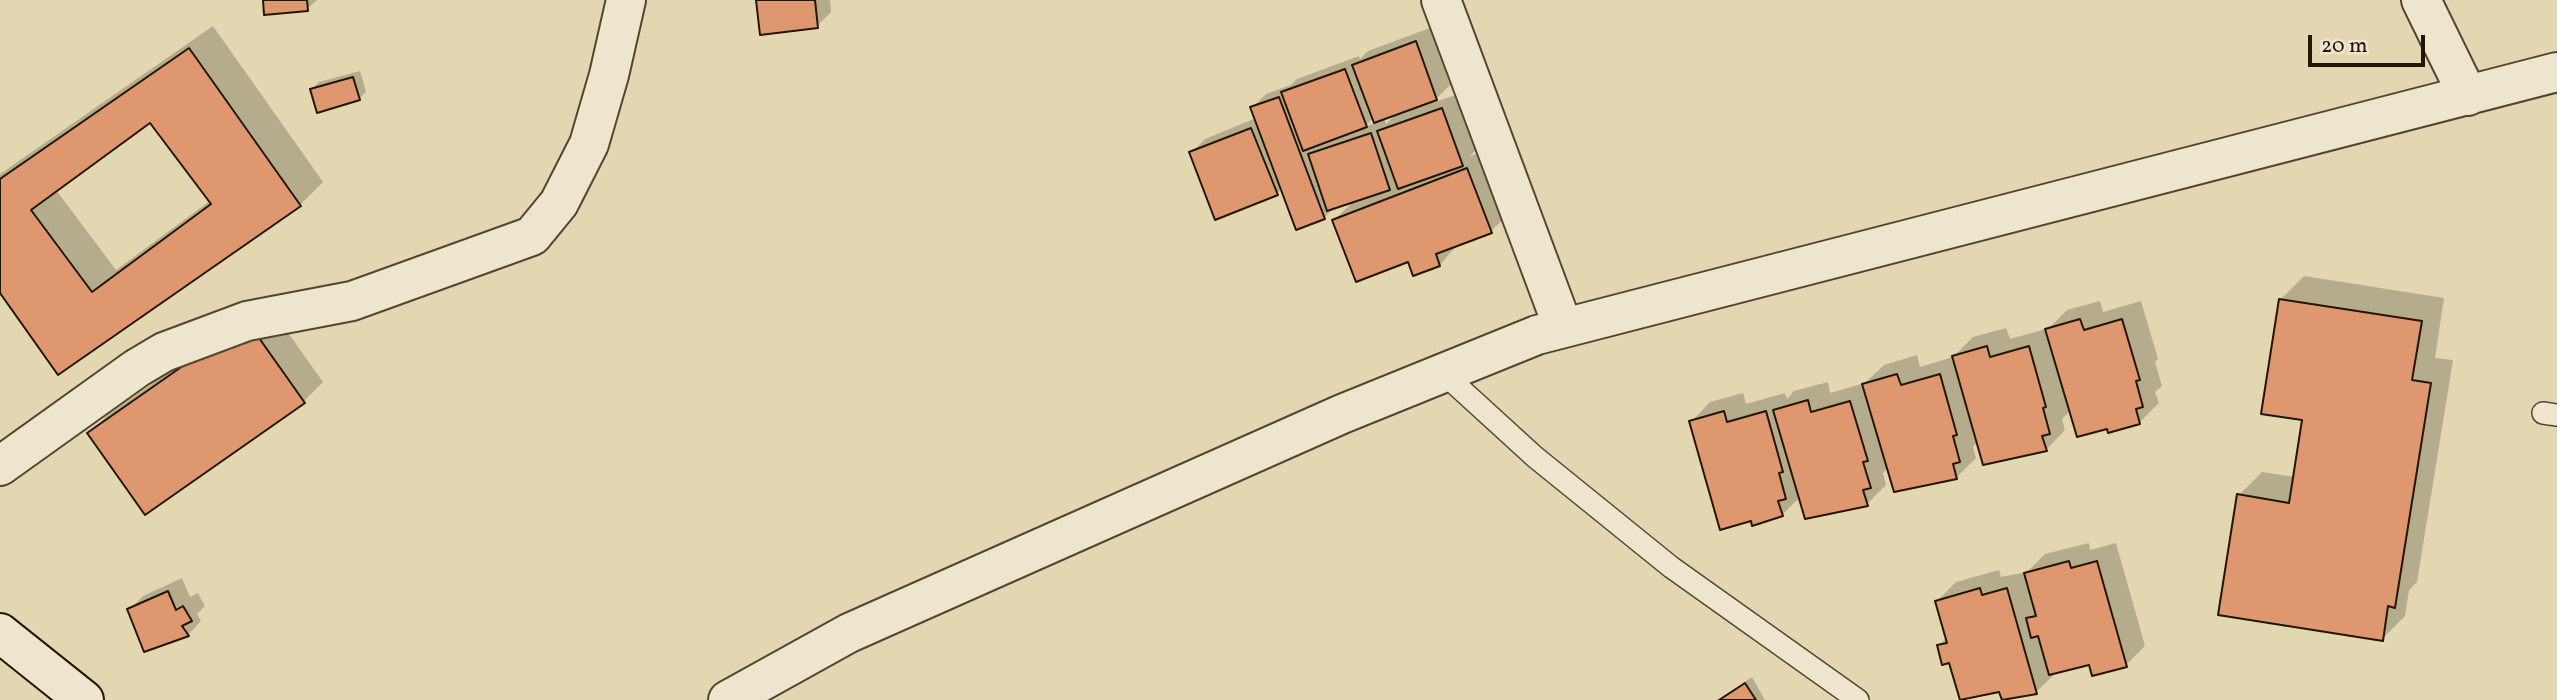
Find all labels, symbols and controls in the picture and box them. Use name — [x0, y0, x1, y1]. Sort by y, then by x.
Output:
scale bar — [2312, 21, 2429, 65]
text: 20 m — [2321, 32, 2367, 61]

